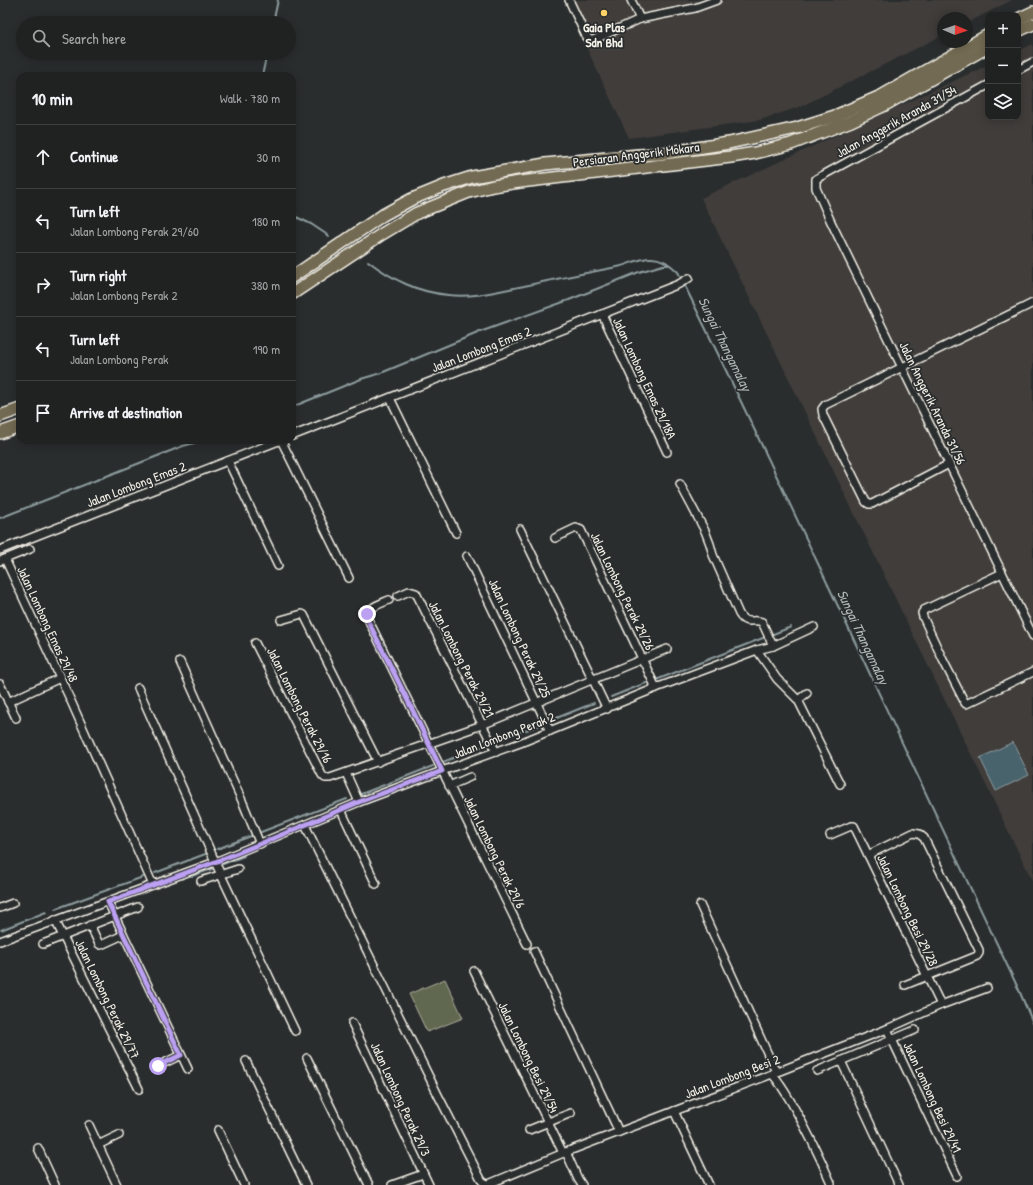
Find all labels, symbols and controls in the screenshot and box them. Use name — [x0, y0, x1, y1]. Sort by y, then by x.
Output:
marker: Gaia Plas Sdn Bhd — [599, 8, 609, 18]
north arrow — [937, 12, 973, 48]
map controls — [985, 12, 1021, 120]
button: + — [985, 12, 1021, 48]
search box — [16, 16, 296, 60]
place label: Gaia Plas Sdn Bhd — [583, 18, 625, 51]
icon: search — [30, 27, 52, 49]
text: Search here — [62, 28, 126, 49]
button: − — [985, 48, 1021, 84]
street label: Jalan Anggerik Aranda 31/54 — [833, 80, 959, 161]
button: layers — [985, 84, 1021, 120]
text: 10 min — [32, 87, 73, 110]
text: Walk · 780 m — [220, 89, 280, 107]
street label: Persiaran Anggerik Mokara — [572, 137, 700, 171]
icon: ahead — [32, 146, 54, 168]
text: Continue — [70, 146, 118, 167]
text: 30 m — [257, 148, 280, 166]
text: Turn left — [70, 201, 120, 222]
icon: left — [32, 210, 54, 232]
text: 180 m — [252, 212, 280, 230]
text: Jalan Lombong Perak 29/60 — [70, 222, 199, 240]
text: Turn right — [70, 265, 126, 286]
icon: right — [32, 274, 54, 296]
text: 380 m — [251, 276, 280, 294]
text: Jalan Lombong Perak 2 — [70, 286, 177, 304]
water label: Sungai Thangamalay — [694, 294, 757, 396]
street label: Jalan Lombong Emas 29/18A — [609, 314, 681, 442]
street label: Jalan Lombong Emas 2 — [429, 322, 533, 376]
text: Turn left — [70, 329, 120, 350]
icon: left — [32, 338, 54, 360]
street label: Jalan Anggerik Aranda 31/56 — [895, 338, 971, 468]
text: 190 m — [253, 340, 280, 358]
text: Jalan Lombong Perak — [70, 350, 168, 368]
icon: arrive — [32, 402, 54, 424]
text: Arrive at destination — [70, 402, 182, 423]
street label: Jalan Lombong Emas 2 — [84, 457, 188, 511]
street label: Jalan Lombong Perak 29/26 — [587, 529, 659, 653]
street label: Jalan Lombong Emas 29/48 — [13, 563, 83, 685]
street label: Jalan Lombong Perak 29/25 — [485, 576, 556, 701]
water label: Sungai Thangamalay — [832, 586, 895, 690]
street label: Jalan Lombong Perak 29/21 — [425, 598, 499, 721]
route end — [358, 605, 376, 623]
street label: Jalan Lombong Perak 29/16 — [263, 644, 337, 766]
street label: Jalan Lombong Perak 2 — [451, 707, 557, 763]
street label: Jalan Lombong Perak 29/6 — [460, 793, 530, 911]
street label: Jalan Lombong Besi 29/28 — [873, 851, 943, 969]
street label: Jalan Lombong Perak 29/77 — [71, 936, 145, 1062]
street label: Jalan Lombong Besi 29/54 — [494, 999, 564, 1115]
street label: Jalan Lombong Perak 29/3 — [367, 1039, 435, 1159]
street label: Jalan Lombong Besi 29/41 — [899, 1039, 967, 1155]
street label: Jalan Lombong Besi 2 — [682, 1050, 782, 1102]
route start — [149, 1057, 167, 1075]

